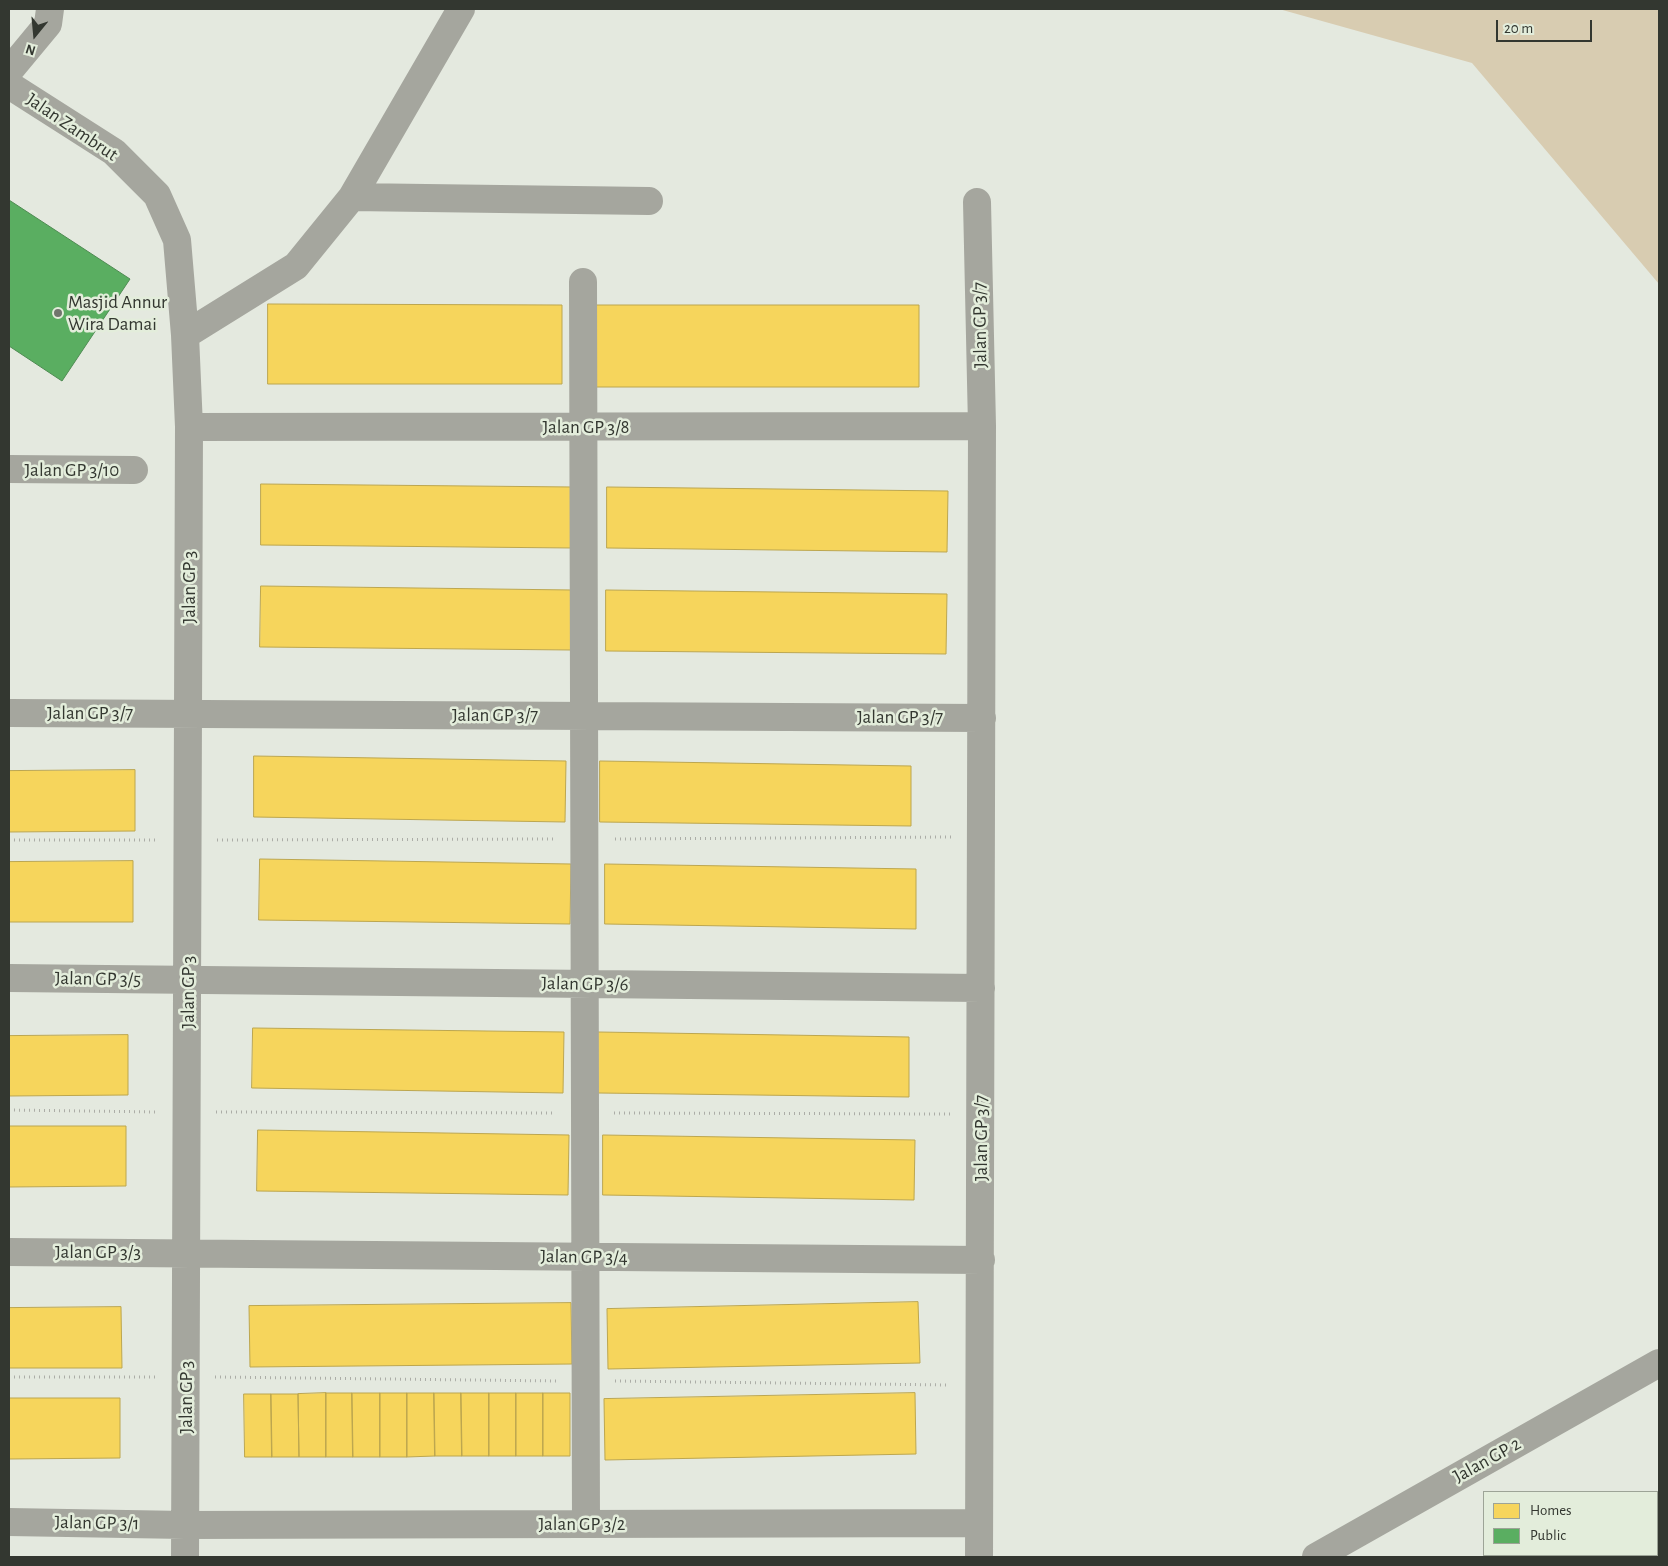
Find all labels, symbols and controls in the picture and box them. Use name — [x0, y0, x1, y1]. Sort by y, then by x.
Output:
north arrow — [10, 10, 60, 60]
scale bar — [1498, 10, 1594, 42]
text: 20 m — [1504, 21, 1533, 36]
text: N — [24, 41, 37, 57]
street label: Jalan Zambrut — [22, 88, 122, 166]
street label: Jalan GP 3/7 — [968, 282, 992, 368]
place label: Masjid Annur Wira Damai — [68, 291, 167, 335]
marker: Masjid Annur Wira Damai — [52, 307, 64, 319]
street label: Jalan GP 3/8 — [542, 416, 630, 438]
street label: Jalan GP 3/10 — [25, 459, 119, 481]
street label: Jalan GP 3 — [178, 551, 200, 623]
street label: Jalan GP 3/7 — [47, 702, 133, 724]
street label: Jalan GP 3/7 — [452, 704, 538, 726]
street label: Jalan GP 3/7 — [857, 706, 943, 728]
street label: Jalan GP 3 — [177, 956, 199, 1028]
street label: Jalan GP 3/5 — [55, 967, 141, 991]
street label: Jalan GP 3/6 — [541, 972, 629, 996]
street label: Jalan GP 3/7 — [970, 1095, 992, 1181]
street label: Jalan GP 3/3 — [55, 1241, 141, 1263]
street label: Jalan GP 3/4 — [540, 1245, 628, 1269]
street label: Jalan GP 3 — [175, 1361, 197, 1433]
street label: Jalan GP 2 — [1449, 1432, 1525, 1488]
legend — [1483, 1491, 1658, 1556]
text: Homes — [1530, 1503, 1572, 1518]
street label: Jalan GP 3/1 — [54, 1511, 140, 1535]
street label: Jalan GP 3/2 — [539, 1513, 625, 1535]
text: Public — [1530, 1528, 1566, 1543]

